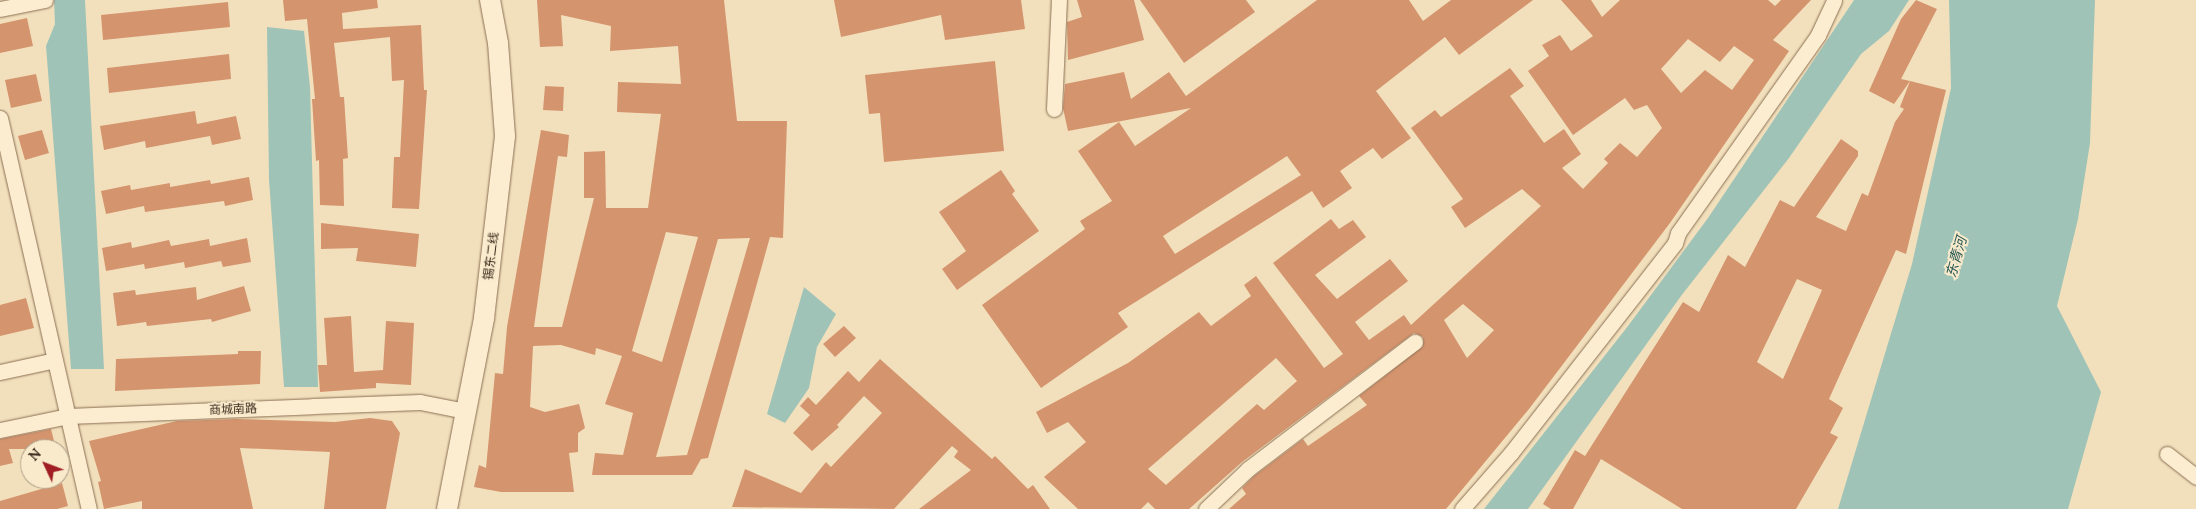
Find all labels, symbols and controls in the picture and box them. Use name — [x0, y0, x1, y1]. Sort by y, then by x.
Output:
street label: 锡东二线 — [481, 231, 501, 281]
water label: 东青河 — [1942, 234, 1970, 280]
street label: 商城南路 — [209, 401, 257, 417]
north arrow — [20, 439, 70, 489]
text: N — [24, 444, 45, 465]

